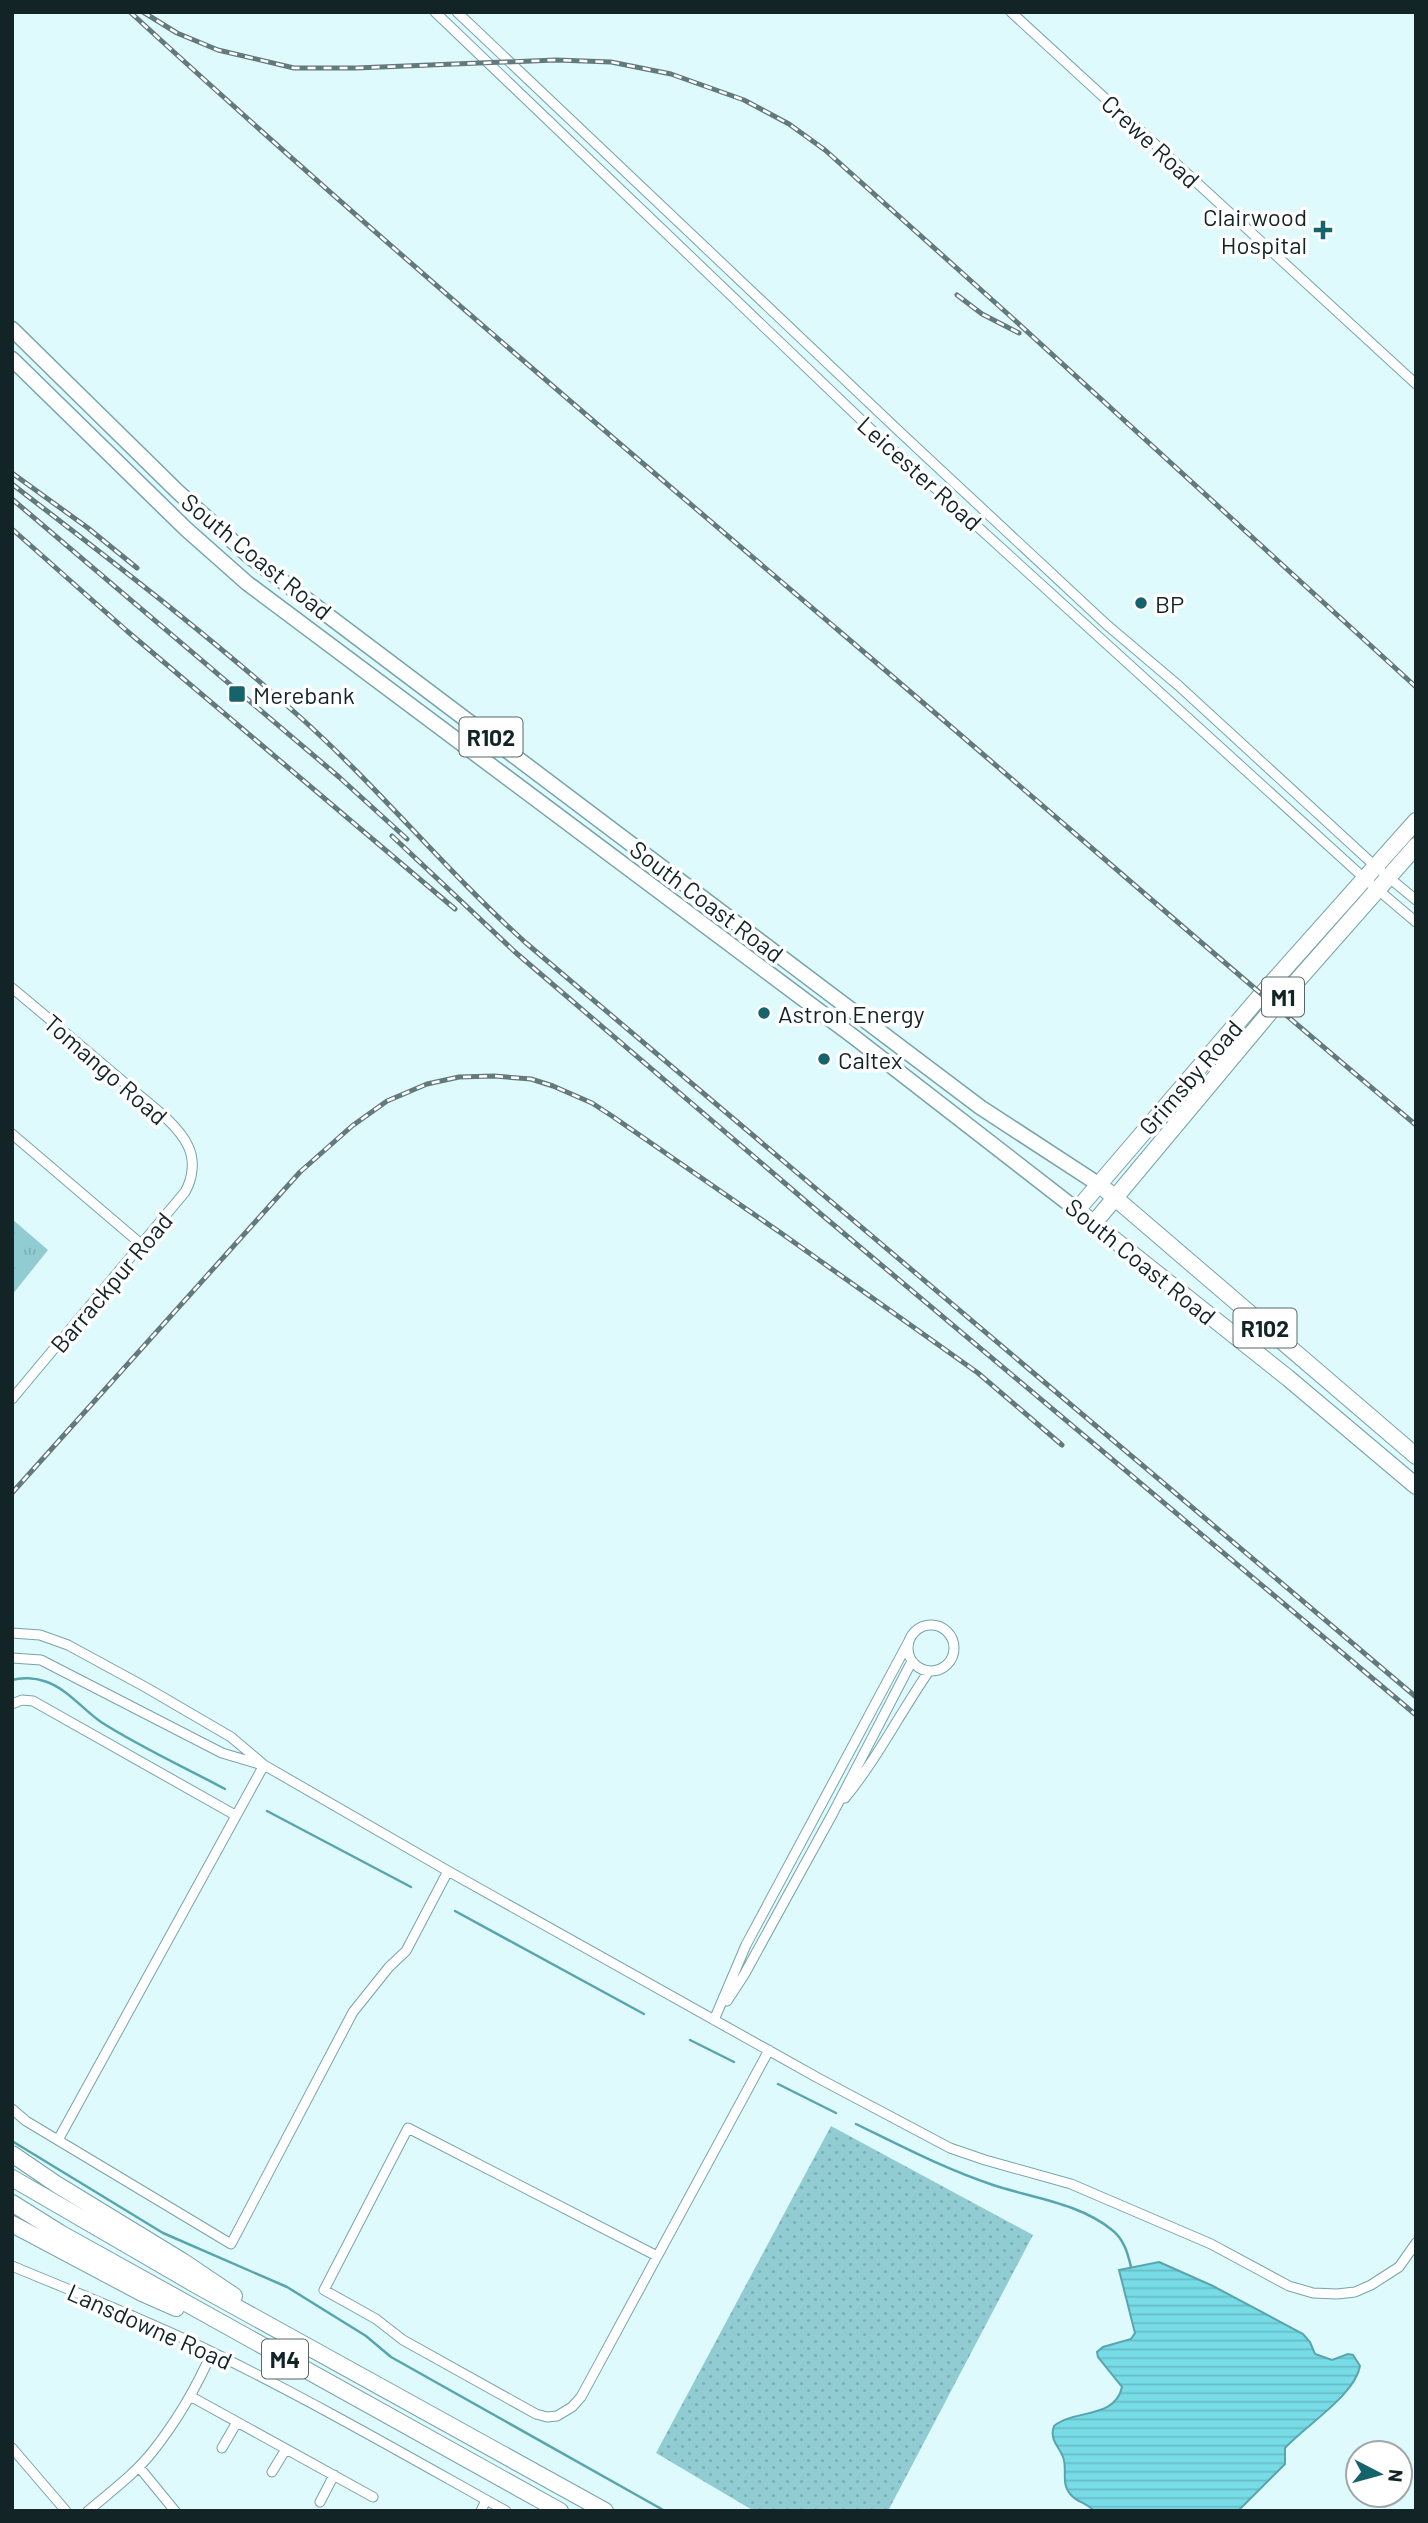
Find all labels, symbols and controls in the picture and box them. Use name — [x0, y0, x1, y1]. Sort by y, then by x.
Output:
street label: Crewe Road — [1096, 88, 1206, 194]
place label: Clairwood Hospital — [1203, 202, 1307, 259]
marker: Clairwood Hospital — [1313, 220, 1333, 240]
street label: Leicester Road — [852, 410, 988, 536]
street label: South Coast Road — [176, 487, 338, 625]
place label: BP — [1155, 589, 1184, 618]
marker: BP — [1133, 595, 1149, 611]
place label: Merebank — [253, 680, 355, 709]
marker: Merebank — [227, 684, 247, 704]
road number: R102 — [460, 718, 522, 757]
street label: South Coast Road — [625, 834, 789, 968]
road number: M1 — [1262, 978, 1304, 1016]
place label: Astron Energy — [778, 999, 925, 1028]
marker: Astron Energy — [756, 1005, 772, 1021]
street label: Tomango Road — [38, 1008, 174, 1130]
street label: Grimsby Road — [1132, 1014, 1248, 1140]
place label: Caltex — [838, 1045, 902, 1074]
marker: Caltex — [816, 1051, 832, 1067]
street label: South Coast Road — [1060, 1192, 1222, 1330]
street label: Barrackpur Road — [44, 1206, 178, 1358]
road number: R102 — [1234, 1308, 1296, 1348]
street label: Lansdowne Road — [63, 2277, 237, 2375]
road number: M4 — [262, 2340, 308, 2378]
north arrow — [1344, 2439, 1414, 2509]
text: N — [1384, 2468, 1409, 2483]

